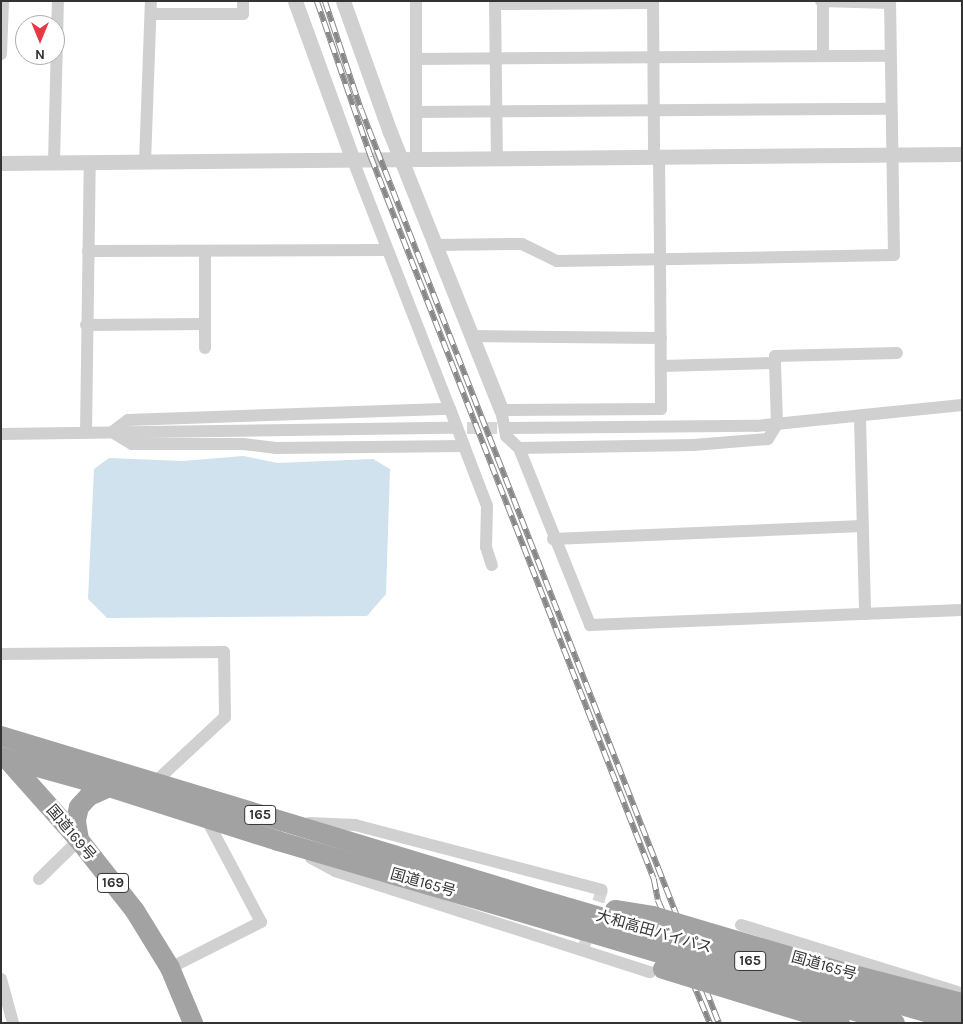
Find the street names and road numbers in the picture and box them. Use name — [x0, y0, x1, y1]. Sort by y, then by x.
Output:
street label: 国道169号 — [42, 801, 100, 865]
road number: 165 — [244, 804, 276, 826]
street label: 国道165号 — [388, 865, 458, 901]
road number: 169 — [97, 871, 129, 894]
street label: 大和高田バイパス — [594, 907, 714, 957]
street label: 国道165号 — [789, 948, 859, 984]
road number: 165 — [734, 949, 766, 972]

